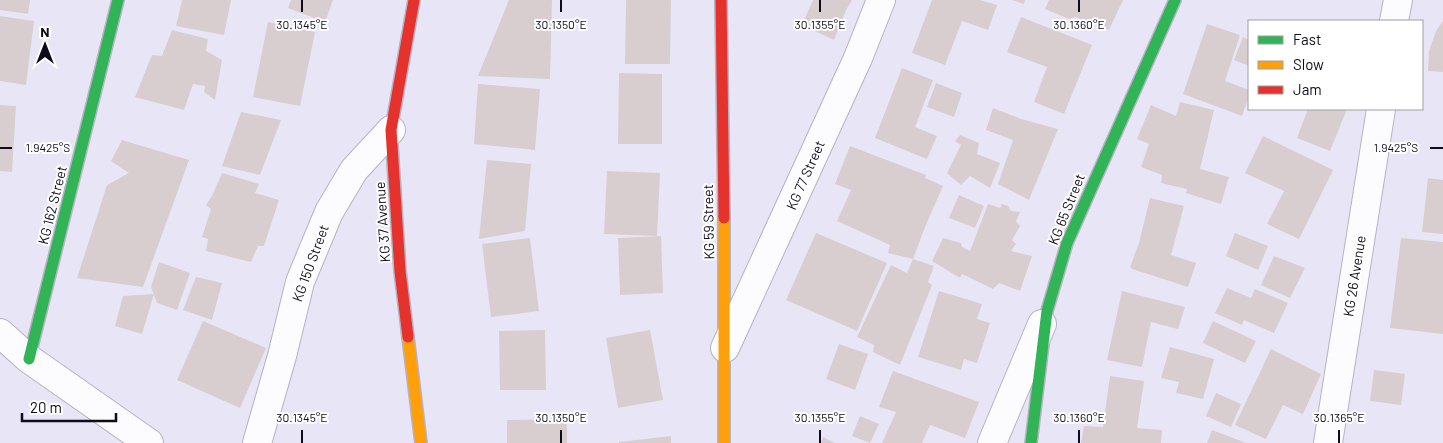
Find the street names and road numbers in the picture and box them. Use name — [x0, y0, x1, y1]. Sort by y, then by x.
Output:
street label: KG 77 Street — [782, 138, 828, 212]
street label: KG 162 Street — [34, 164, 70, 246]
street label: KG 65 Street — [1044, 171, 1088, 247]
street label: KG 37 Avenue — [371, 181, 393, 263]
street label: KG 59 Street — [699, 184, 717, 260]
street label: KG 150 Street — [288, 222, 332, 304]
street label: KG 26 Avenue — [1339, 234, 1369, 318]

